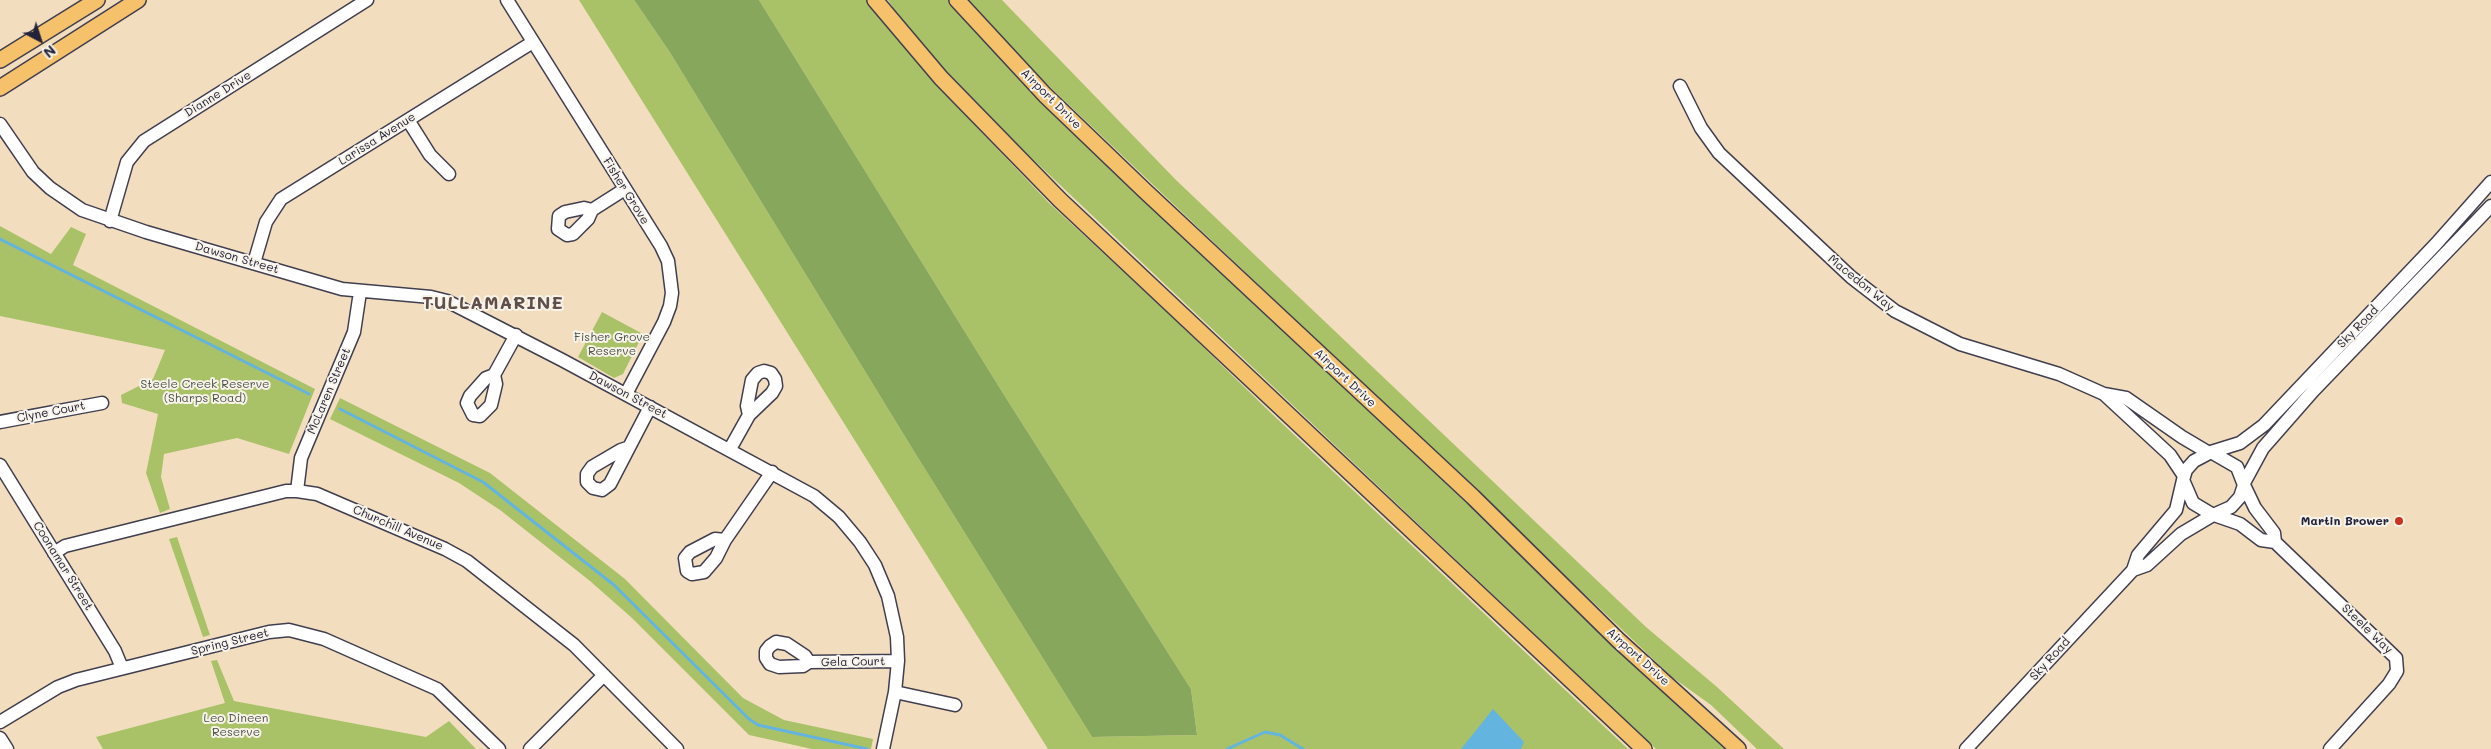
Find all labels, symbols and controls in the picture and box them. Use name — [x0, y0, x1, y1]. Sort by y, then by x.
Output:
north arrow — [15, 15, 65, 65]
text: N — [40, 41, 60, 63]
street label: Airport Drive — [1018, 66, 1084, 132]
street label: Dianne Drive — [182, 68, 254, 120]
street label: Larissa Avenue — [336, 110, 418, 168]
street label: Fisher Grove — [600, 155, 652, 227]
street label: Dawson Street — [193, 239, 281, 277]
street label: Macedon Way — [1825, 252, 1897, 314]
district label: TULLAMARINE — [421, 292, 565, 314]
street label: Sky Road — [2334, 303, 2382, 351]
park label: Fisher Grove Reserve — [574, 330, 650, 358]
street label: McLaren Street — [304, 346, 354, 436]
street label: Airport Drive — [1311, 346, 1379, 410]
street label: Dawson Street — [586, 368, 670, 422]
park label: Steele Creek Reserve (Sharps Road) — [140, 377, 270, 405]
street label: Clyne Court — [16, 398, 86, 426]
street label: Churchill Avenue — [351, 502, 445, 554]
place label: Martin Brower — [2301, 514, 2389, 528]
marker: Martin Brower — [2393, 515, 2405, 527]
street label: Coonamar Street — [30, 519, 96, 613]
street label: Steele Way — [2338, 601, 2396, 657]
street label: Spring Street — [190, 625, 270, 659]
street label: Airport Drive — [1604, 625, 1672, 689]
street label: Sky Road — [2027, 634, 2073, 684]
street label: Gela Court — [821, 654, 885, 670]
park label: Leo Dineen Reserve — [204, 711, 268, 739]

